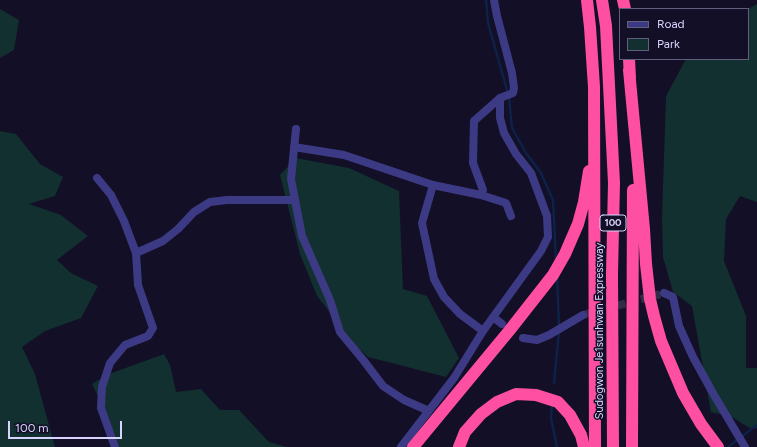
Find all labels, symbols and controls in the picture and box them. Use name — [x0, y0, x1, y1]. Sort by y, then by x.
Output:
legend — [619, 8, 749, 60]
text: Road — [657, 17, 685, 31]
text: Park — [657, 37, 680, 51]
road number: 100 — [600, 215, 626, 231]
street label: Sudogwon Je1sunhwan Expressway — [593, 243, 607, 419]
scale bar — [10, 413, 124, 439]
text: 100 m — [15, 421, 49, 435]

